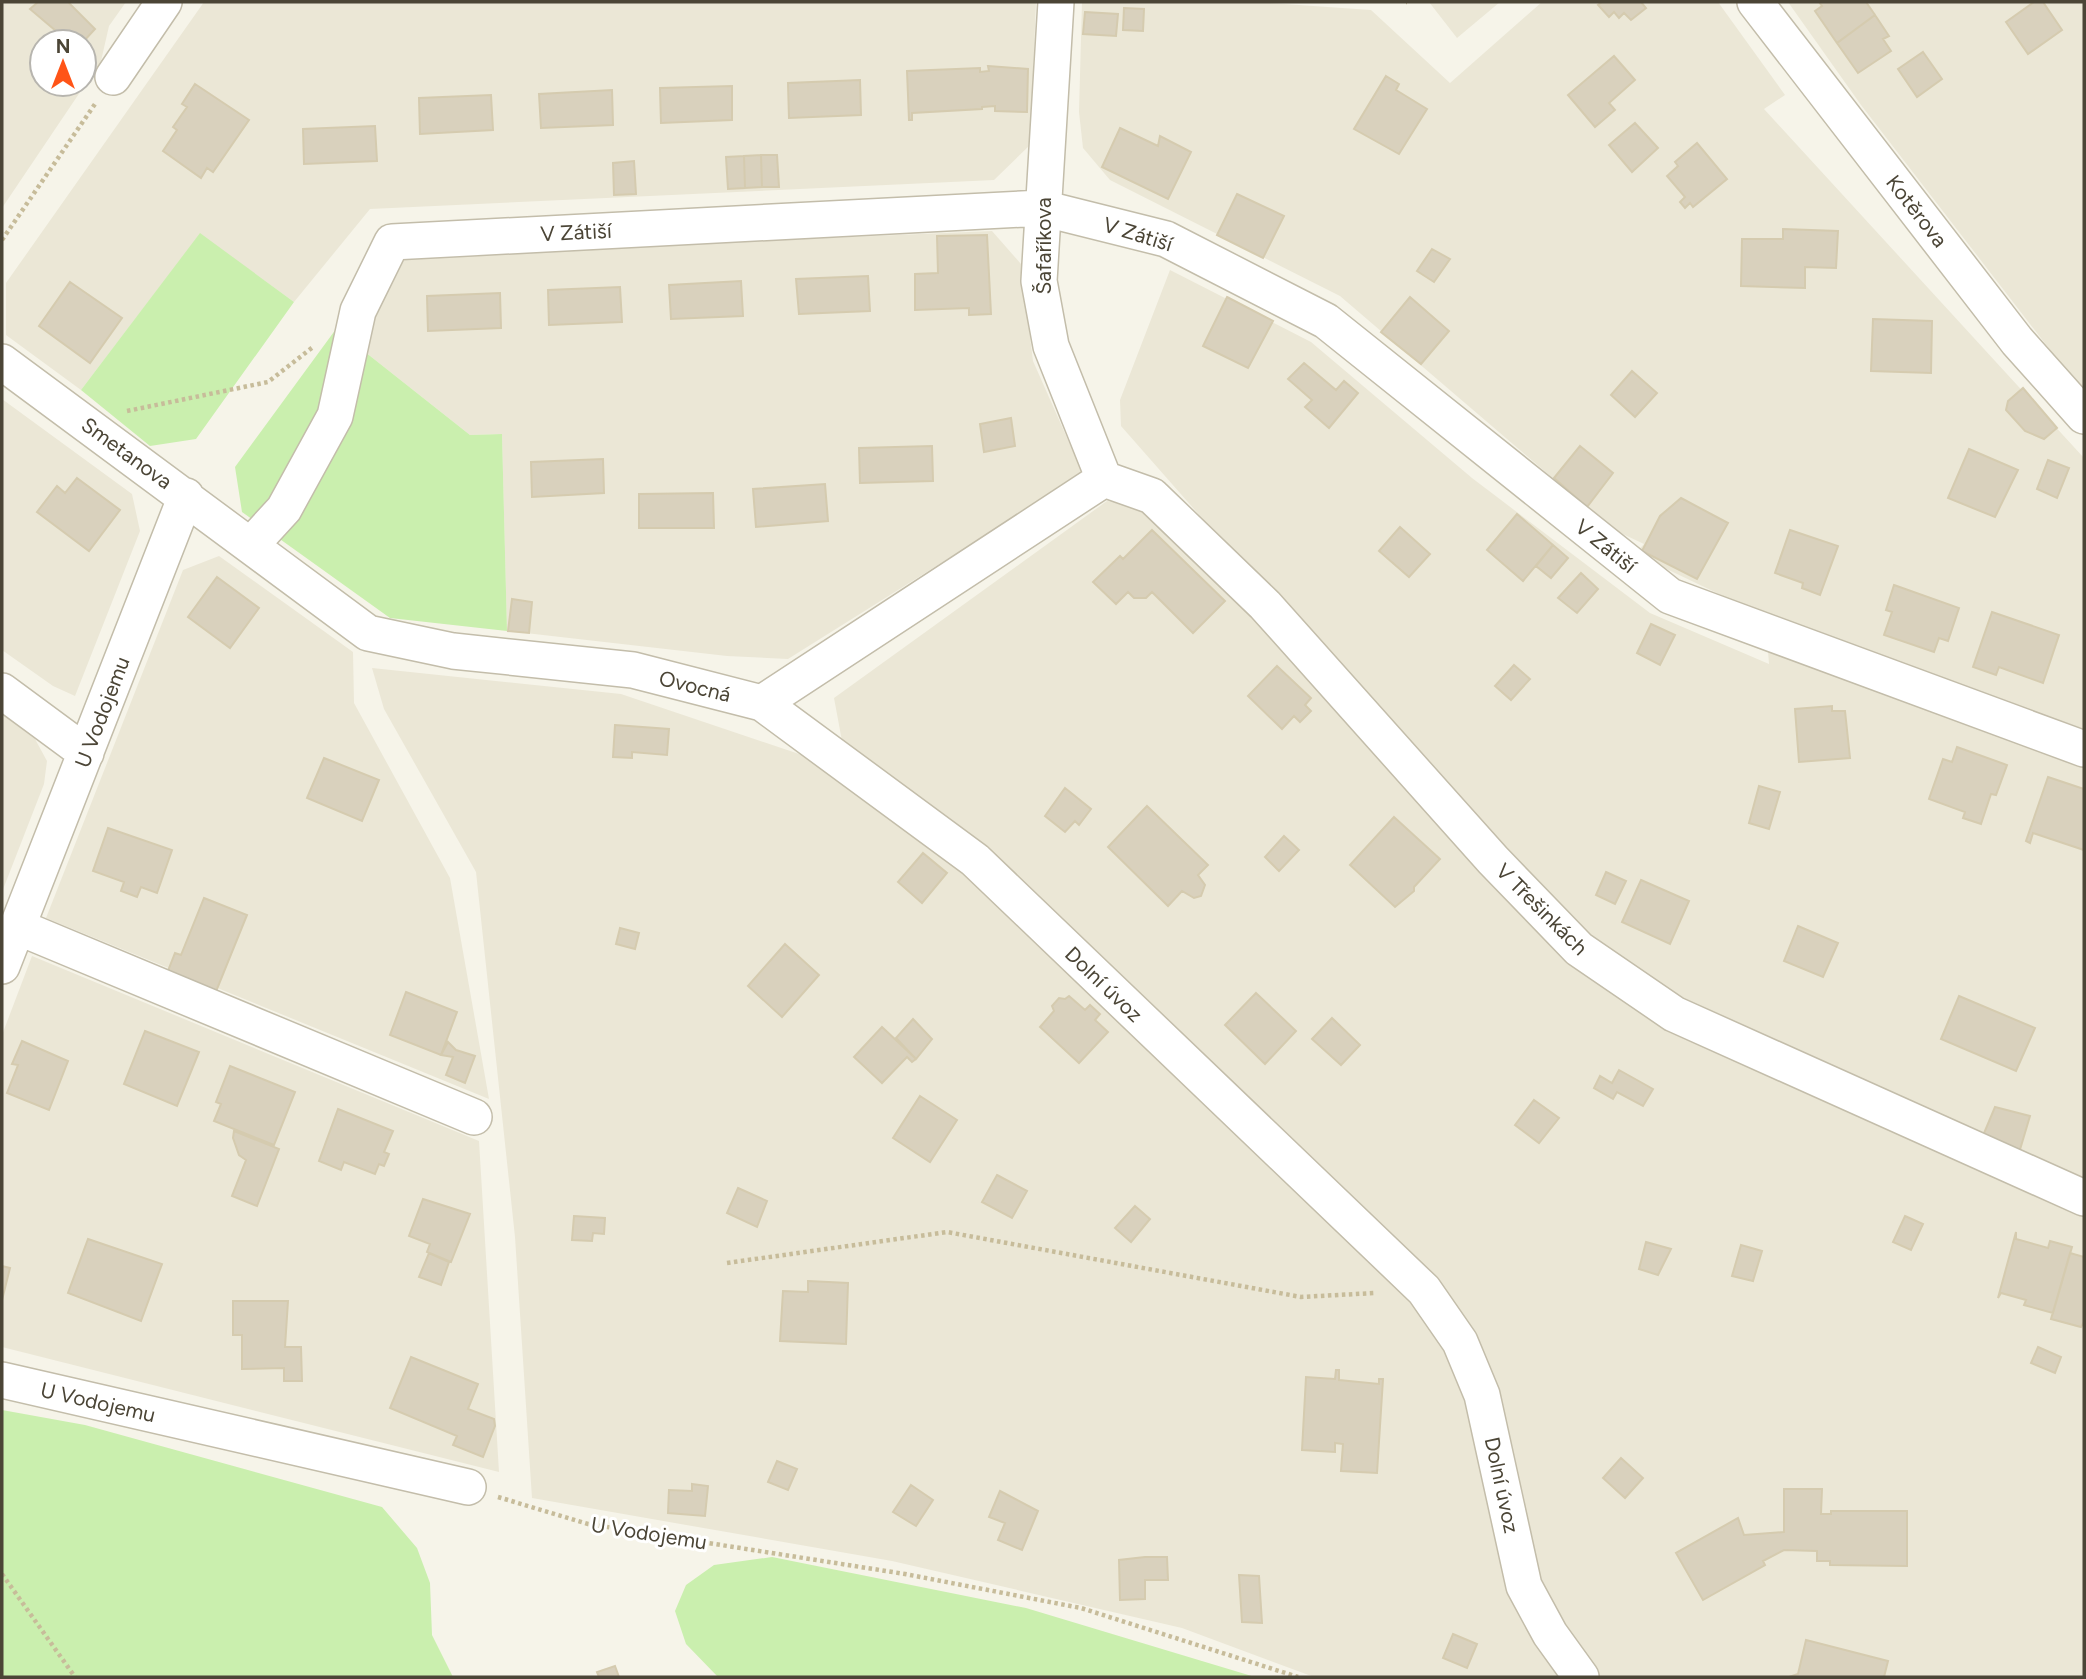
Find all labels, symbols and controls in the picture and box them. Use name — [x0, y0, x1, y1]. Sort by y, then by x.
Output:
north arrow — [28, 28, 98, 98]
text: N — [56, 35, 70, 58]
street label: Kotěrova — [1881, 170, 1953, 252]
street label: Šafaříkova — [1031, 197, 1056, 295]
street label: V Zátiší — [1100, 212, 1177, 257]
street label: V Zátiší — [540, 218, 613, 246]
street label: Smetanova — [77, 412, 177, 494]
street label: V Zátiší — [1570, 514, 1642, 579]
street label: U Vodojemu — [69, 653, 135, 771]
street label: Ovocná — [657, 665, 733, 707]
street label: V Třešinkách — [1491, 858, 1593, 960]
street label: Dolní úvoz — [1060, 941, 1148, 1027]
street label: U Vodojemu — [38, 1377, 158, 1427]
street label: Dolní úvoz — [1480, 1435, 1524, 1535]
street label: U Vodojemu — [589, 1511, 709, 1555]

